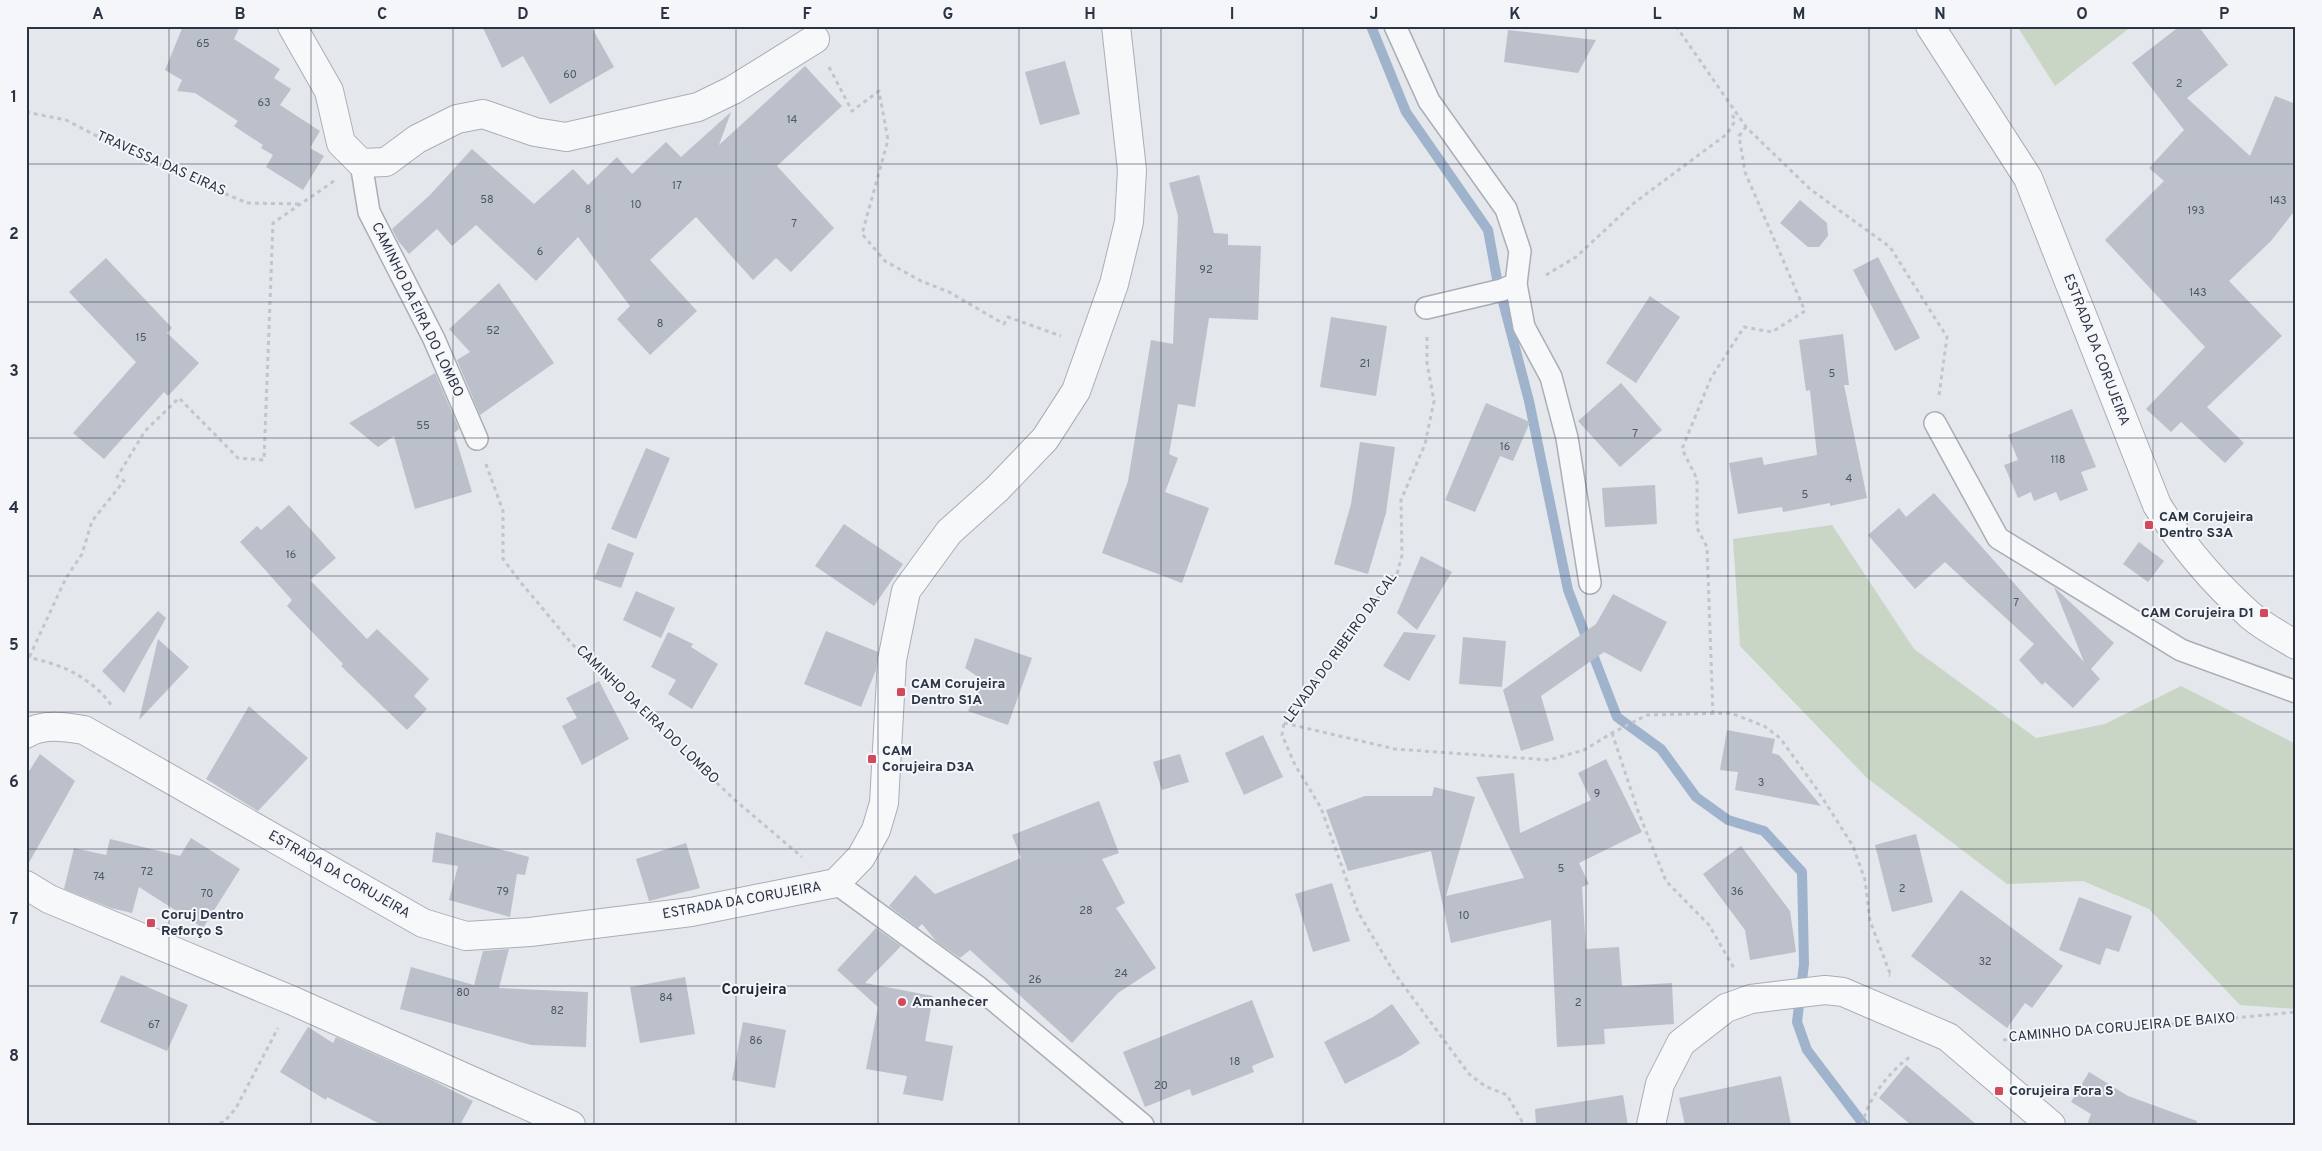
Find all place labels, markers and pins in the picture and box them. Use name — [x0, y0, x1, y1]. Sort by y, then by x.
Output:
place label: CAM Corujeira Dentro S3A — [2159, 509, 2253, 542]
marker: CAM Corujeira Dentro S3A — [2143, 519, 2155, 531]
place label: CAM Corujeira D1 — [2141, 605, 2254, 622]
marker: CAM Corujeira D1 — [2258, 607, 2270, 619]
place label: CAM Corujeira Dentro S1A — [911, 676, 1005, 709]
marker: CAM Corujeira Dentro S1A — [895, 686, 907, 698]
place label: CAM Corujeira D3A — [882, 743, 974, 776]
marker: CAM Corujeira D3A — [866, 753, 878, 765]
place label: Coruj Dentro Reforço S — [161, 907, 244, 940]
marker: Coruj Dentro Reforço S — [145, 917, 157, 929]
place label: Amanhecer — [912, 994, 988, 1011]
marker: Amanhecer — [896, 996, 908, 1008]
place label: Corujeira Fora S — [2009, 1083, 2114, 1100]
marker: Corujeira Fora S — [1993, 1085, 2005, 1097]

